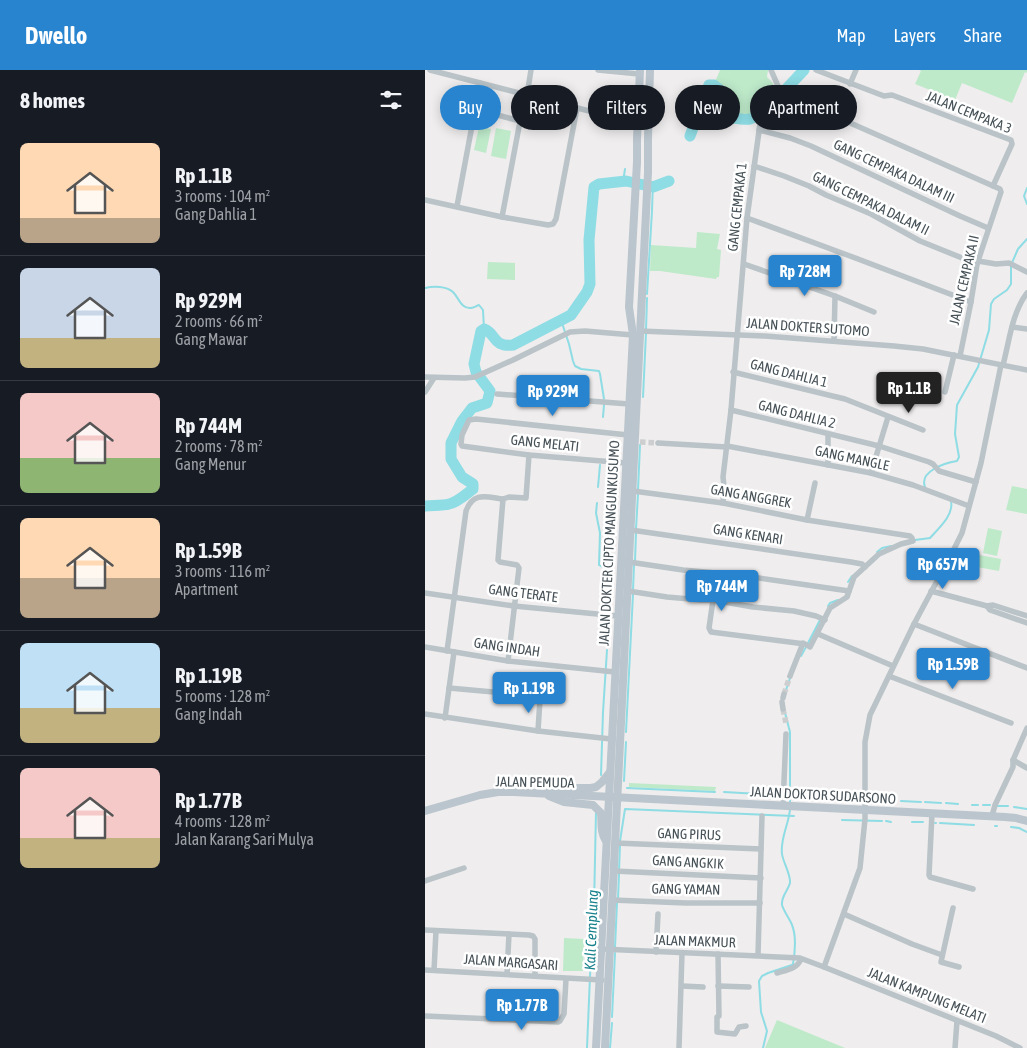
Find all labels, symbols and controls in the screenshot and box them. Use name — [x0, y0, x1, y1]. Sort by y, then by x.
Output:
text: Dwello — [25, 22, 87, 49]
text: Map — [836, 25, 865, 46]
text: Layers — [893, 25, 936, 46]
text: Share — [964, 25, 1002, 46]
chip: Buy — [440, 85, 501, 130]
chip: Rent — [511, 85, 578, 130]
chip: Filters — [588, 85, 665, 130]
chip: New — [675, 85, 740, 130]
chip: Apartment — [750, 85, 857, 130]
icon: filters — [377, 86, 405, 114]
text: 8 homes — [20, 88, 85, 112]
street label: JALAN CEMPAKA 3 — [924, 88, 1014, 136]
street label: GANG CEMPAKA DALAM III — [831, 136, 957, 206]
street label: GANG CEMPAKA 1 — [724, 162, 750, 252]
icon: home — [60, 163, 120, 223]
text: Rp 1.1B — [175, 163, 232, 187]
street label: GANG CEMPAKA DALAM II — [810, 167, 932, 239]
text: 3 rooms · 104 m² — [175, 187, 270, 205]
text: Gang Dahlia 1 — [175, 205, 257, 223]
street label: JALAN CEMPAKA II — [946, 234, 982, 326]
pin: Rp 728M — [759, 254, 851, 297]
text: Rp 728M — [779, 262, 831, 280]
icon: home — [60, 288, 120, 348]
text: Rp 929M — [175, 288, 242, 312]
text: 2 rooms · 66 m² — [175, 312, 263, 330]
street label: JALAN DOKTER SUTOMO — [746, 315, 870, 339]
text: Gang Mawar — [175, 330, 247, 348]
street label: GANG DAHLIA 1 — [749, 356, 829, 390]
pin: Rp 1.1B — [863, 372, 955, 414]
pin: Rp 929M — [507, 374, 599, 417]
text: Rp 1.1B — [887, 379, 931, 397]
text: Rp 929M — [527, 382, 579, 400]
street label: GANG DAHLIA 2 — [757, 397, 837, 431]
icon: home — [60, 413, 120, 473]
text: Rp 744M — [175, 413, 242, 437]
street label: GANG MELATI — [510, 431, 580, 455]
text: 2 rooms · 78 m² — [175, 437, 263, 455]
street label: JALAN DOKTER CIPTO MANGUNKUSUMO — [596, 440, 622, 646]
street label: GANG MANGLE — [814, 442, 890, 474]
text: Gang Menur — [175, 455, 246, 473]
street label: GANG ANGGREK — [709, 481, 793, 511]
street label: GANG KENARI — [712, 521, 784, 547]
icon: home — [60, 538, 120, 598]
text: Rp 1.59B — [175, 538, 242, 562]
pin: Rp 657M — [897, 548, 989, 590]
text: Rp 657M — [917, 555, 969, 573]
text: 3 rooms · 116 m² — [175, 562, 270, 580]
pin: Rp 744M — [676, 570, 768, 612]
text: Rp 744M — [696, 577, 748, 595]
text: Apartment — [175, 580, 238, 598]
street label: GANG TERATE — [488, 581, 558, 605]
street label: GANG INDAH — [473, 634, 541, 660]
pin: Rp 1.59B — [901, 648, 1005, 690]
text: Rp 1.59B — [928, 655, 978, 673]
icon: home — [60, 663, 120, 723]
text: Rp 1.19B — [175, 663, 242, 687]
pin: Rp 1.19B — [477, 672, 581, 714]
text: Rp 1.19B — [504, 679, 554, 697]
text: 5 rooms · 128 m² — [175, 687, 270, 705]
text: Gang Indah — [175, 705, 242, 723]
street label: JALAN PEMUDA — [495, 773, 575, 791]
street label: JALAN DOKTOR SUDARSONO — [750, 783, 896, 807]
icon: home — [60, 788, 120, 848]
text: Rp 1.77B — [175, 788, 242, 812]
text: 4 rooms · 128 m² — [175, 812, 270, 830]
street label: GANG PIRUS — [657, 825, 721, 843]
text: Jalan Karang Sari Mulya — [175, 830, 314, 848]
street label: GANG ANGKIK — [652, 852, 724, 872]
street label: GANG YAMAN — [651, 880, 721, 898]
water label: Kali Cemplung — [581, 889, 601, 971]
street label: JALAN MAKMUR — [654, 932, 736, 950]
street label: JALAN MARGASARI — [463, 951, 559, 973]
street label: JALAN KAMPUNG MELATI — [865, 964, 989, 1026]
pin: Rp 1.77B — [470, 988, 574, 1031]
text: Rp 1.77B — [497, 996, 547, 1014]

